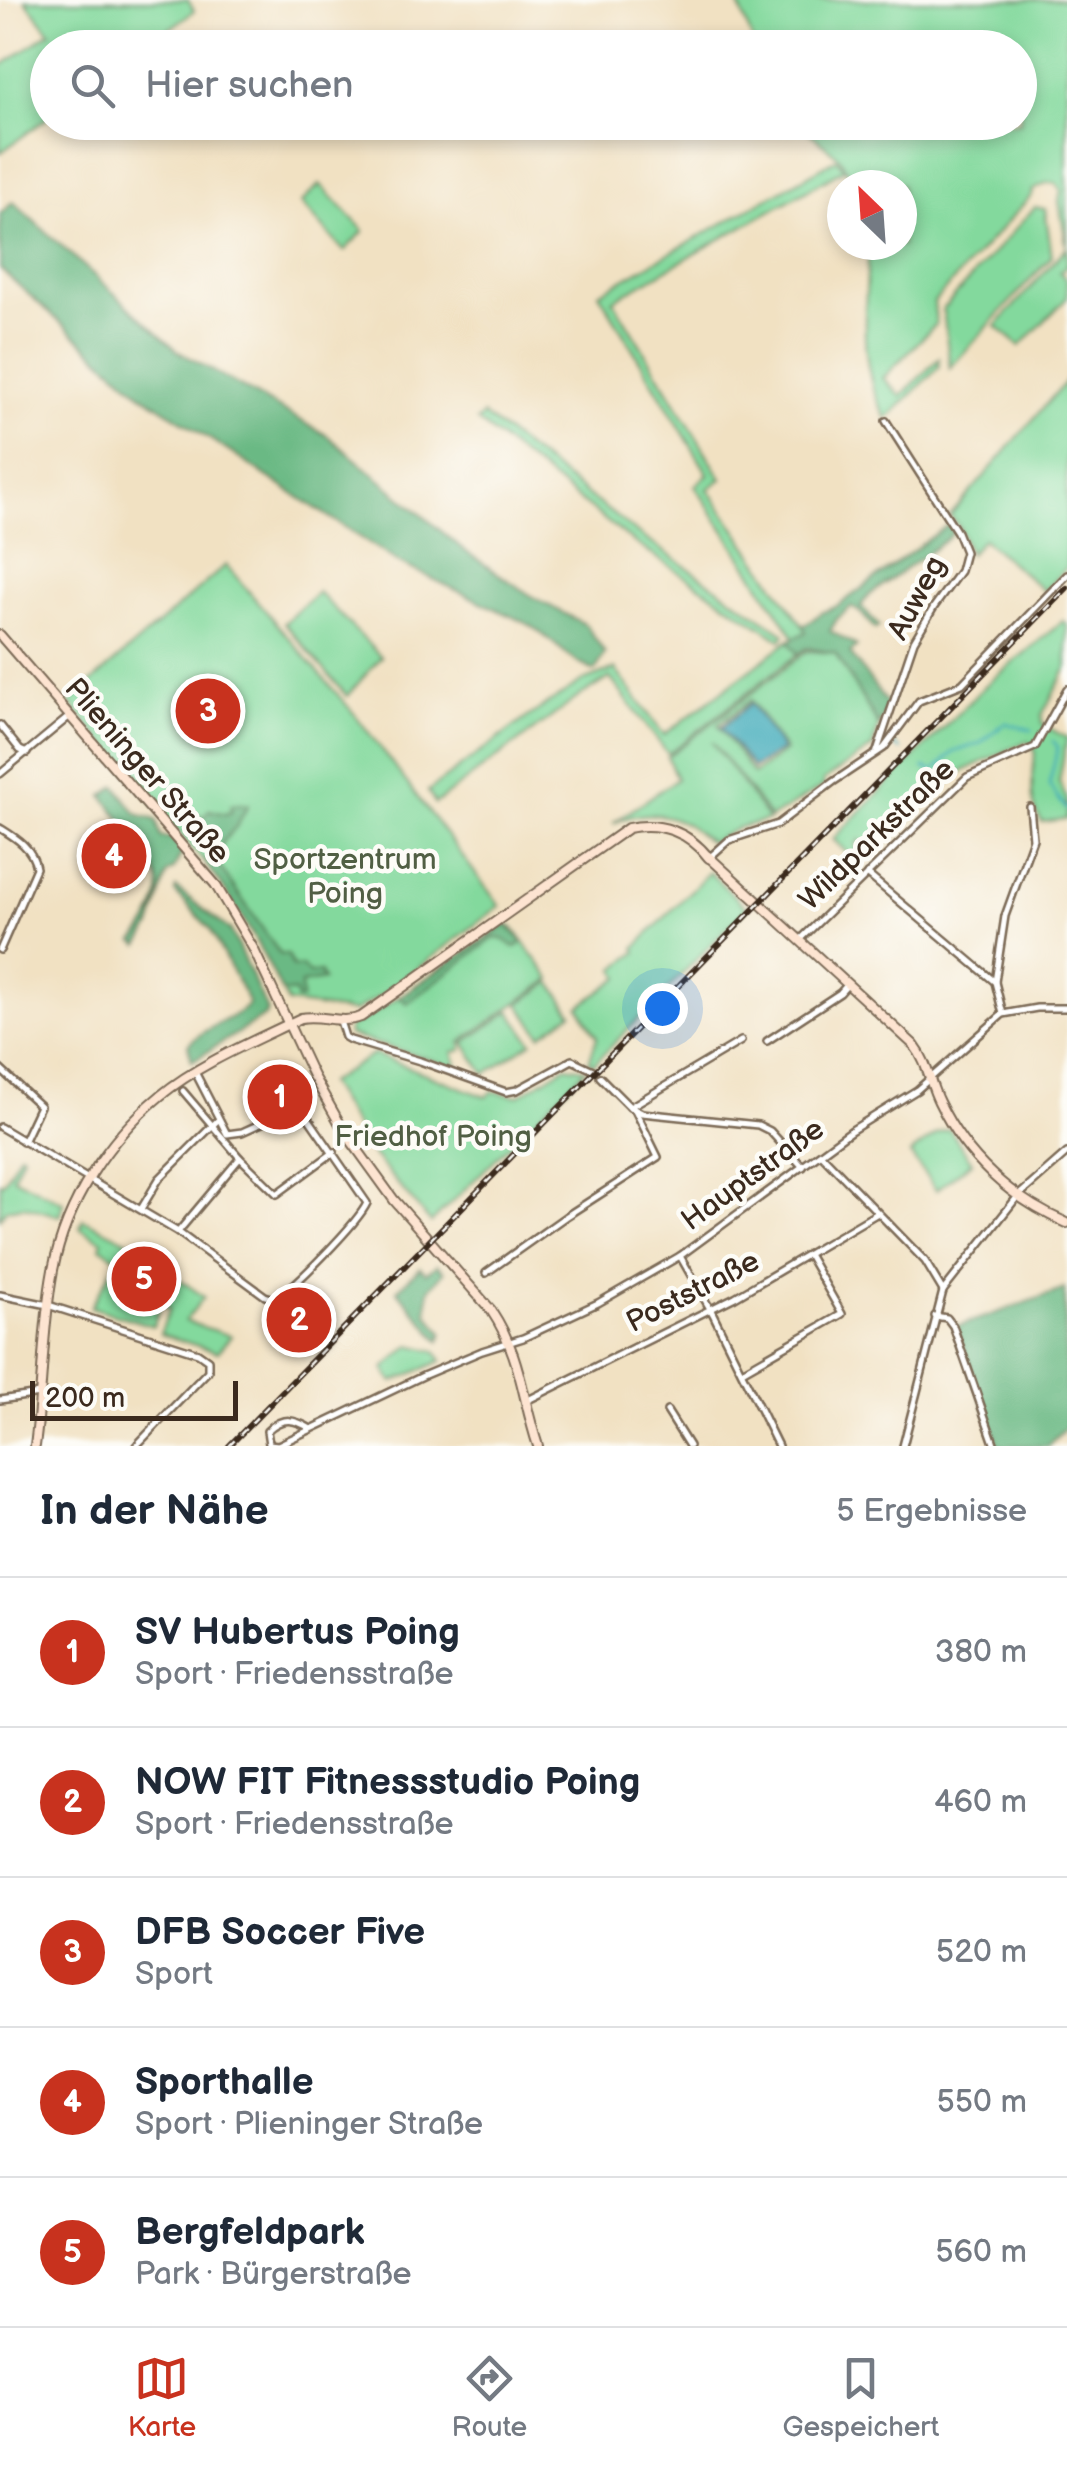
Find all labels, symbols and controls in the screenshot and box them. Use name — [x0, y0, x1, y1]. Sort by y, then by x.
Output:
search box — [30, 30, 1037, 140]
icon: search — [65, 58, 120, 113]
text: Hier suchen — [145, 63, 353, 108]
north arrow — [827, 170, 917, 260]
street label: Auweg — [880, 550, 954, 646]
street label: Plieninger Straße — [57, 671, 237, 871]
pin: 3 — [176, 674, 240, 748]
street label: Wildparkstraße — [792, 752, 962, 918]
pin: 4 — [82, 818, 146, 894]
park label: Sportzentrum Poing — [253, 842, 437, 912]
your location — [637, 983, 688, 1034]
pin: 1 — [248, 1060, 312, 1134]
street label: Hauptstraße — [675, 1111, 831, 1239]
park label: Friedhof Poing — [334, 1119, 532, 1155]
pin: 5 — [112, 1242, 176, 1316]
street label: Poststraße — [621, 1243, 765, 1341]
pin: 2 — [266, 1282, 332, 1358]
scale bar — [30, 1376, 238, 1420]
text: 200 m — [45, 1382, 125, 1415]
text: In der Nähe — [40, 1486, 269, 1537]
text: 5 Ergebnisse — [836, 1492, 1027, 1531]
text: SV Hubertus Poing — [135, 1610, 460, 1655]
text: 1 — [66, 1633, 79, 1672]
text: 380 m — [935, 1633, 1027, 1672]
text: Sport · Friedensstraße — [135, 1655, 454, 1694]
text: NOW FIT Fitnessstudio Poing — [135, 1760, 640, 1805]
text: 2 — [63, 1783, 82, 1822]
text: 460 m — [934, 1783, 1027, 1822]
text: Sport · Friedensstraße — [135, 1805, 454, 1844]
text: DFB Soccer Five — [135, 1910, 425, 1955]
text: 3 — [63, 1933, 82, 1972]
text: 520 m — [936, 1933, 1027, 1972]
text: Sport — [135, 1955, 213, 1994]
text: Sporthalle — [135, 2060, 314, 2105]
text: 4 — [63, 2083, 82, 2122]
text: 550 m — [936, 2083, 1027, 2122]
text: Sport · Plieninger Straße — [135, 2105, 483, 2144]
text: Bergfeldpark — [135, 2210, 365, 2255]
text: 5 — [63, 2233, 82, 2272]
text: 560 m — [935, 2233, 1027, 2272]
text: Park · Bürgerstraße — [135, 2255, 411, 2294]
tab: Karte — [128, 2351, 196, 2444]
tab: Route — [452, 2351, 527, 2444]
tab: Gespeichert — [782, 2351, 939, 2444]

